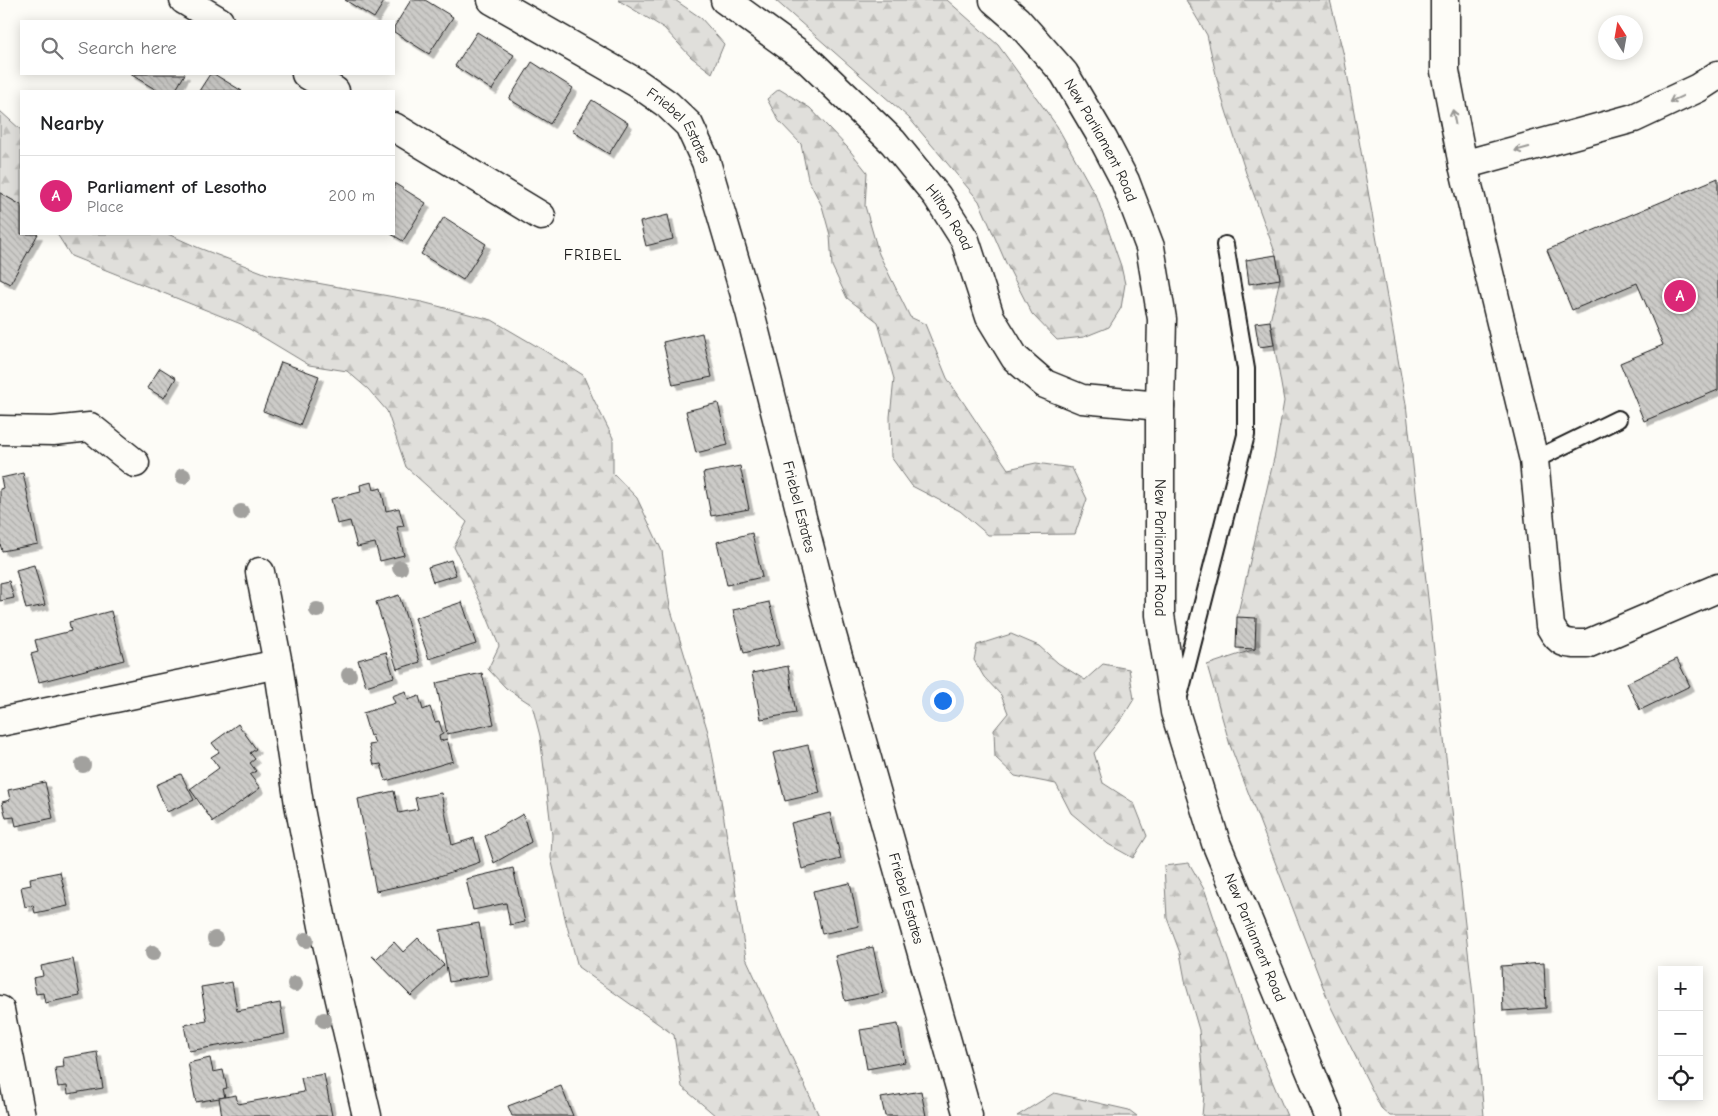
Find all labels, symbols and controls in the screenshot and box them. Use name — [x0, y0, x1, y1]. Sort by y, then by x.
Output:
north arrow — [1598, 15, 1643, 60]
search box — [20, 20, 395, 75]
icon: search — [38, 34, 66, 62]
text: Search here — [78, 37, 177, 59]
street label: New Parliament Road — [1060, 75, 1141, 204]
street label: Friebel Estates — [643, 84, 714, 166]
one-way arrow — [1669, 94, 1684, 104]
one-way arrow — [1448, 109, 1458, 125]
text: Nearby — [40, 111, 104, 135]
one-way arrow — [1514, 145, 1530, 154]
text: Parliament of Lesotho — [87, 176, 267, 198]
street label: Hilton Road — [922, 180, 977, 252]
text: A — [52, 187, 60, 205]
text: 200 m — [329, 187, 375, 205]
text: Place — [87, 198, 123, 216]
district label: FRIBEL — [564, 246, 622, 264]
pin: A — [1664, 277, 1696, 315]
street label: Friebel Estates — [779, 459, 820, 554]
street label: New Parliament Road — [1151, 479, 1169, 616]
your location — [930, 688, 956, 714]
street label: Friebel Estates — [885, 851, 928, 946]
street label: New Parliament Road — [1221, 871, 1290, 1004]
map controls — [1658, 966, 1703, 1101]
button: + — [1658, 966, 1703, 1011]
button: − — [1658, 1011, 1703, 1056]
button: locate — [1658, 1056, 1703, 1101]

